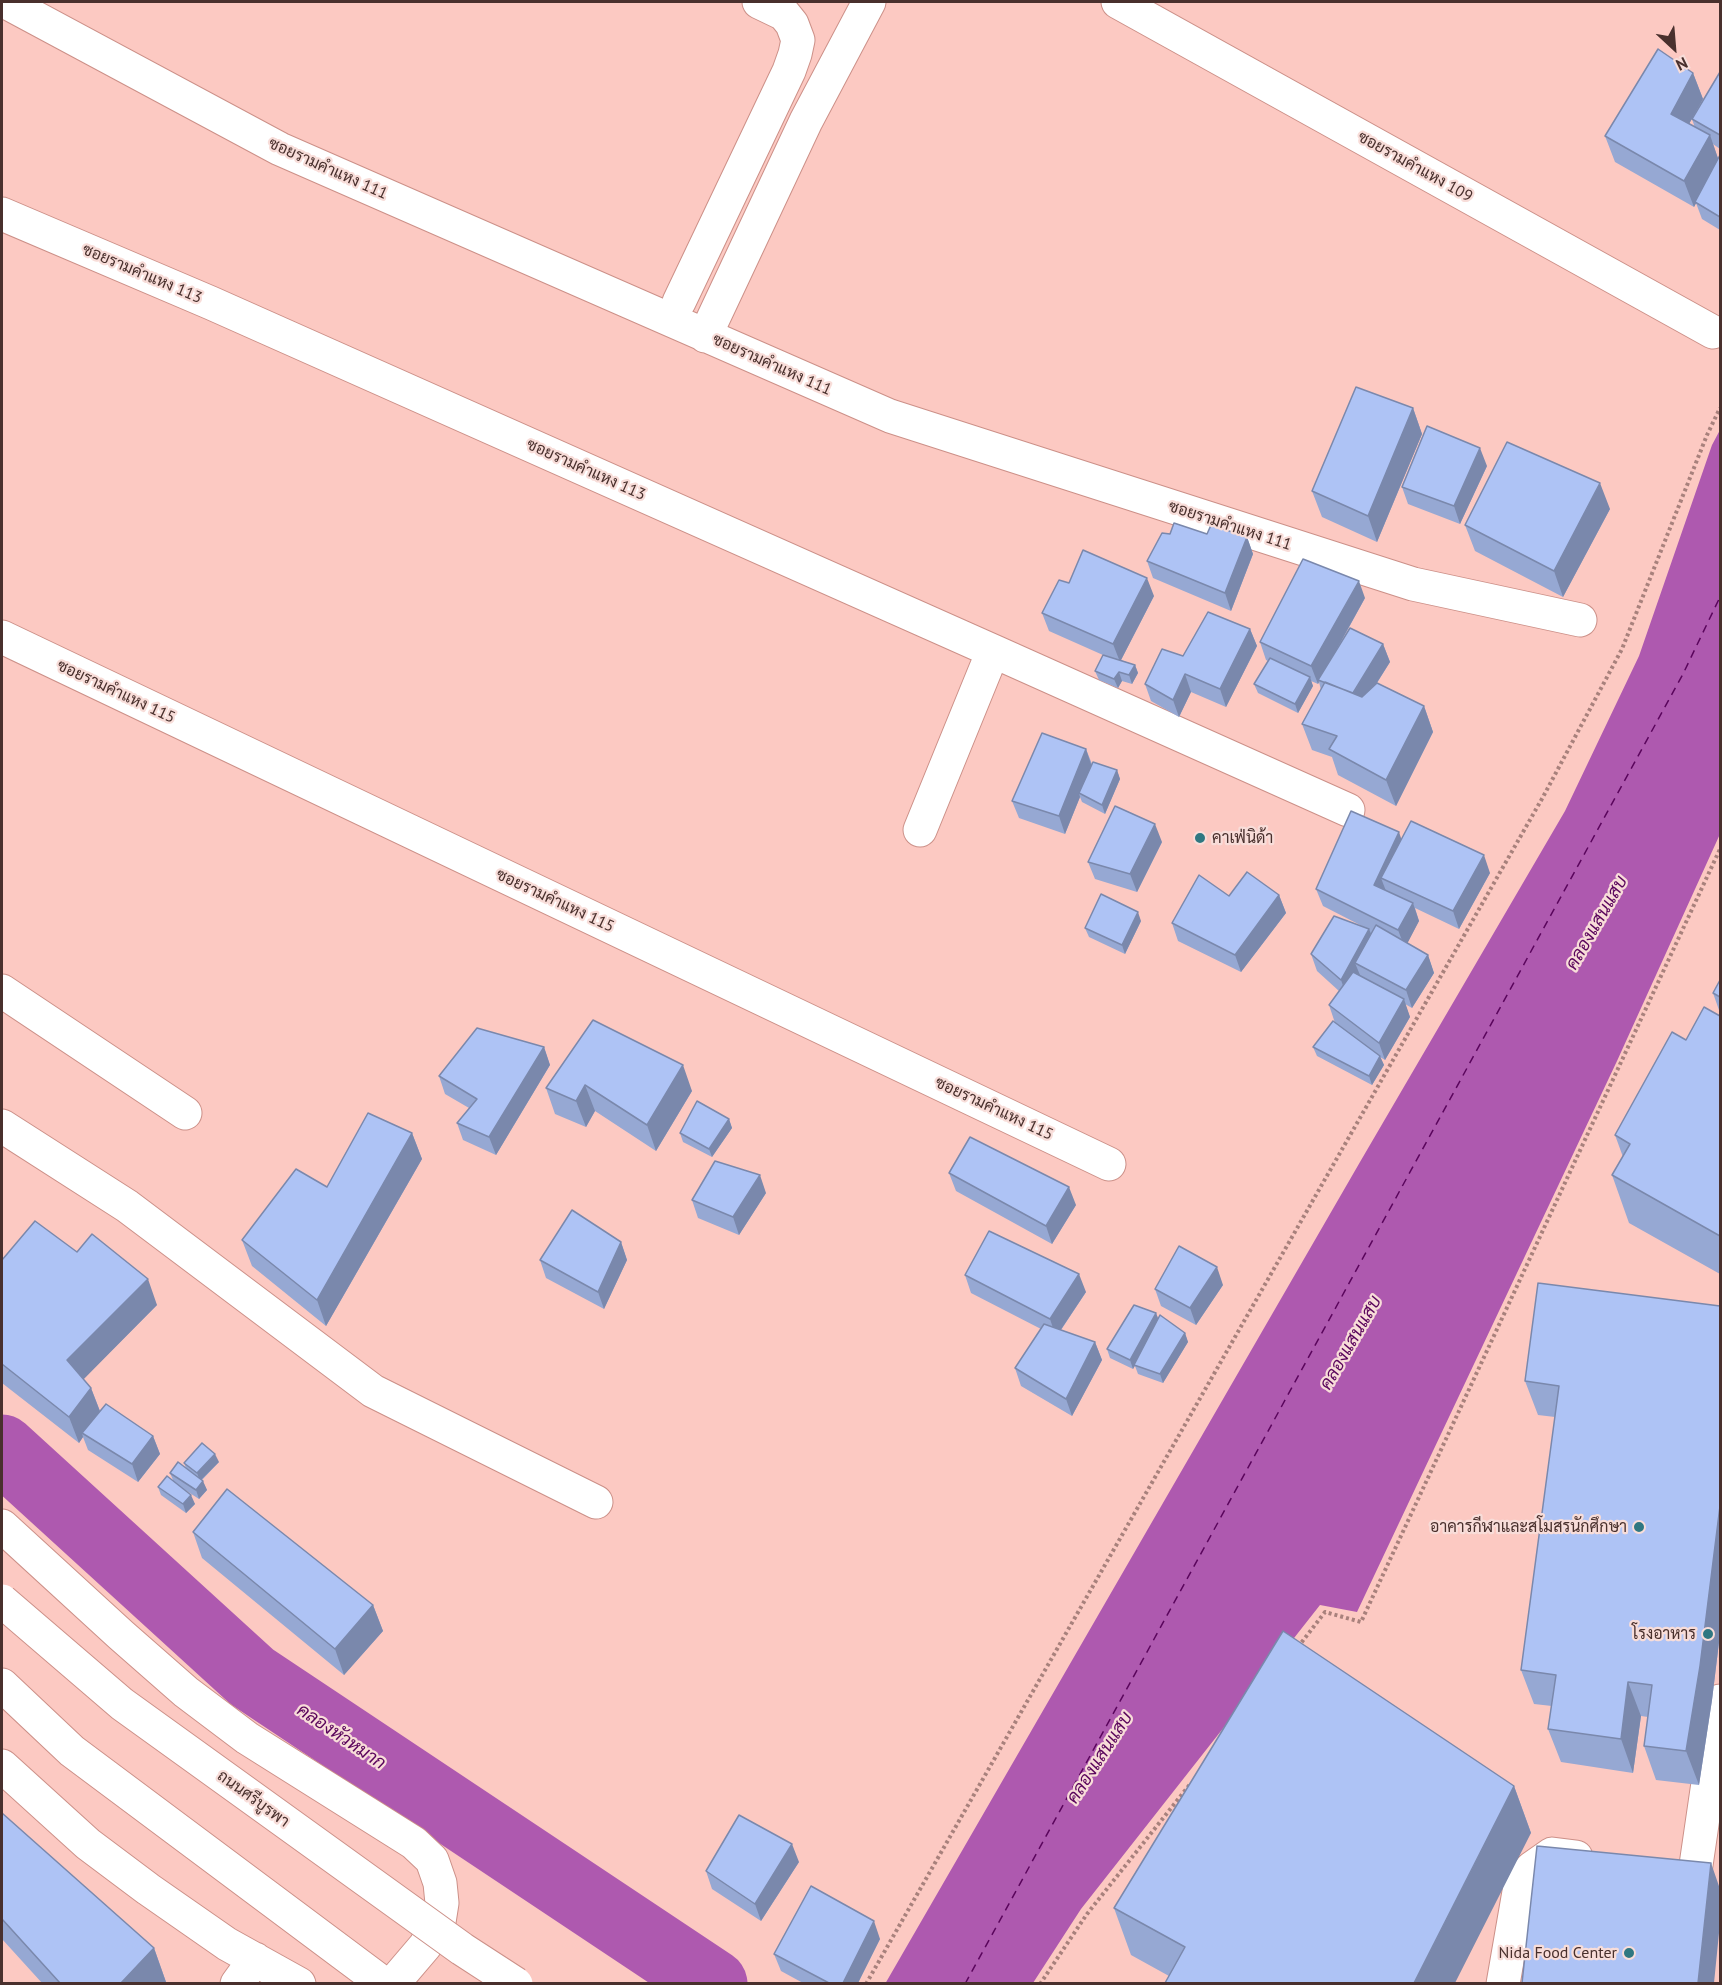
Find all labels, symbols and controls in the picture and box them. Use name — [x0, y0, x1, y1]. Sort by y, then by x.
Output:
north arrow — [1644, 18, 1704, 78]
text: N — [1673, 53, 1691, 75]
street label: ซอยรามคำแหง 109 — [1354, 128, 1476, 206]
street label: ซอยรามคำแหง 111 — [266, 134, 390, 204]
street label: ซอยรามคำแหง 113 — [79, 240, 205, 308]
street label: ซอยรามคำแหง 111 — [710, 330, 834, 400]
street label: ซอยรามคำแหง 113 — [524, 435, 648, 505]
street label: ซอยรามคำแหง 111 — [1166, 497, 1294, 555]
street label: ซอยรามคำแหง 115 — [54, 656, 178, 728]
place label: คาเฟ่นิด้า — [1212, 828, 1273, 848]
marker: คาเฟ่นิด้า — [1193, 831, 1207, 845]
street label: ซอยรามคำแหง 115 — [493, 865, 617, 937]
water label: คลองแสนแสบ — [1561, 872, 1633, 974]
street label: ซอยรามคำแหง 115 — [932, 1073, 1056, 1145]
water label: คลองแสนแสบ — [1315, 1292, 1387, 1394]
place label: อาคารกีฬาและสโมสรนักศึกษา — [1430, 1517, 1627, 1537]
marker: อาคารกีฬาและสโมสรนักศึกษา — [1632, 1520, 1646, 1534]
place label: โรงอาหาร — [1632, 1624, 1696, 1644]
marker: โรงอาหาร — [1701, 1627, 1715, 1641]
water label: คลองหัวหมาก — [293, 1699, 389, 1775]
water label: คลองแสนแสบ — [1062, 1708, 1138, 1808]
street label: ถนนศรีบูรพา — [213, 1766, 293, 1832]
place label: Nida Food Center — [1499, 1943, 1617, 1963]
marker: Nida Food Center — [1622, 1946, 1636, 1960]

